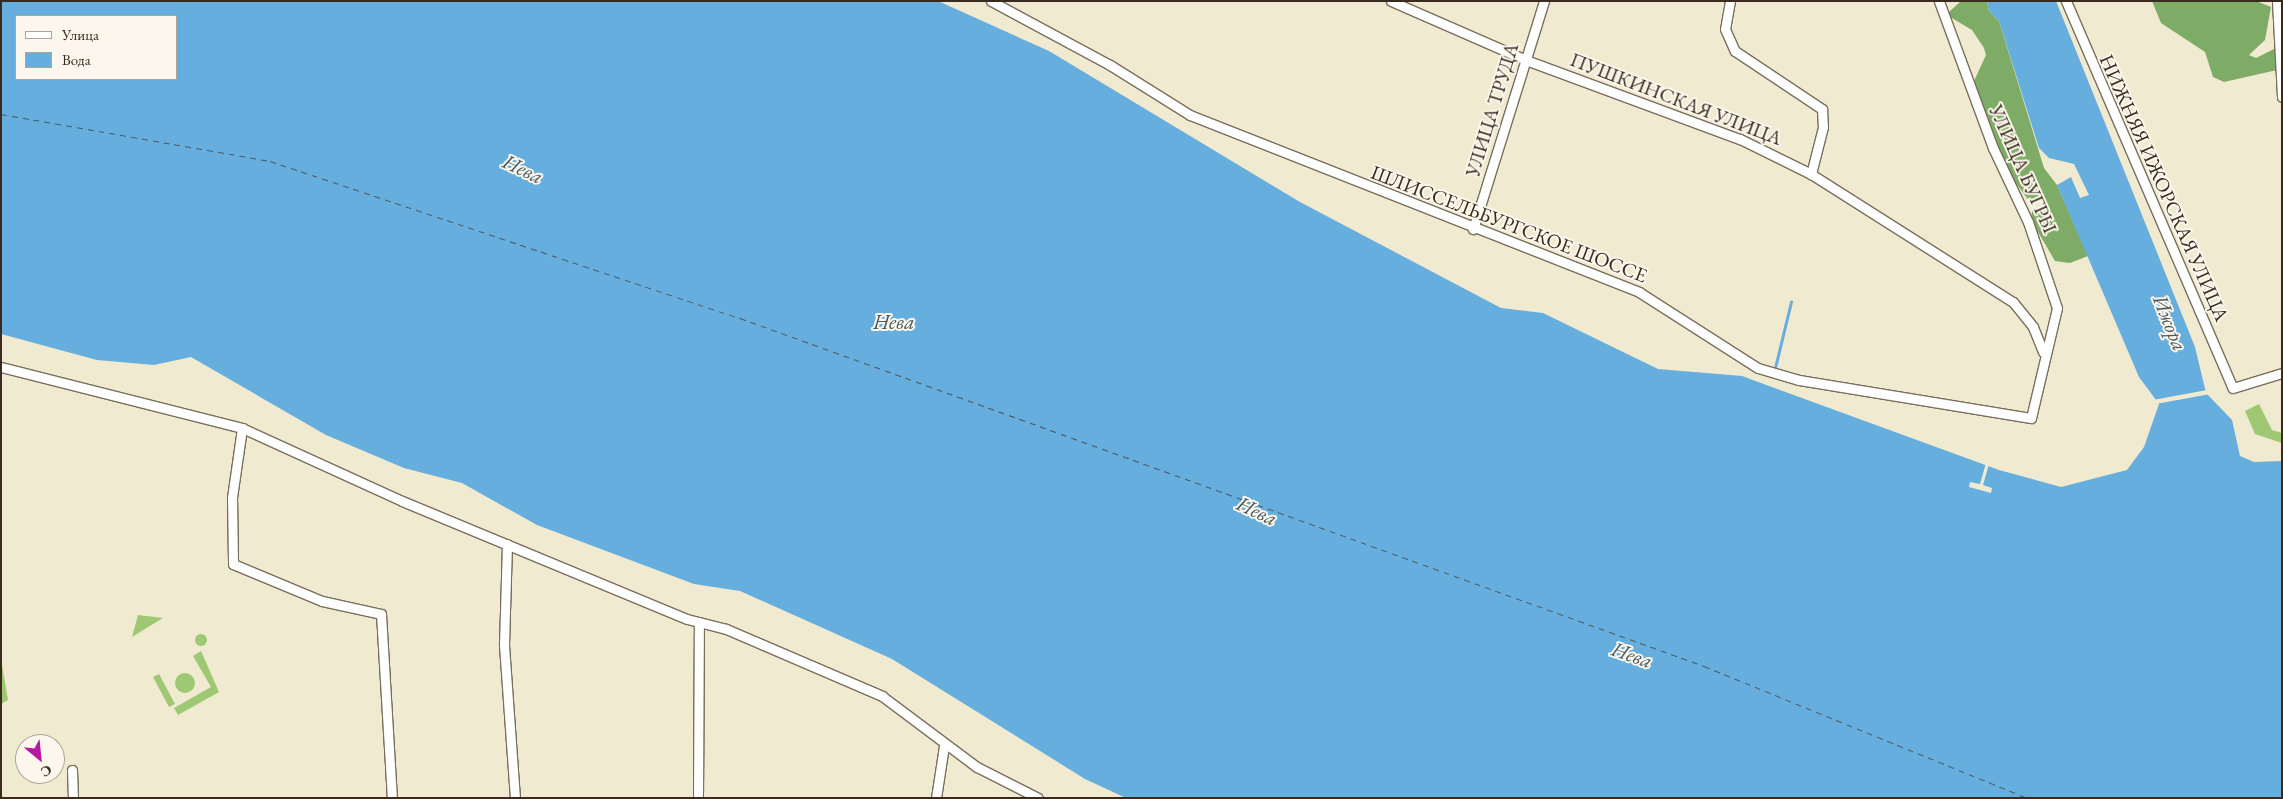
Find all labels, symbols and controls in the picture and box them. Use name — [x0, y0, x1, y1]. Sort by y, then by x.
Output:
legend — [15, 15, 178, 80]
text: Улица — [62, 25, 99, 44]
street label: УЛИЦА ТРУДА — [1460, 40, 1524, 180]
street label: ПУШКИНСКАЯ УЛИЦА — [1567, 47, 1785, 151]
text: Вода — [62, 50, 91, 69]
street label: НИЖНЯЯ ИЖОРСКАЯ УЛИЦА — [2094, 51, 2234, 325]
street label: УЛИЦА БУГРЫ — [1984, 101, 2062, 237]
water label: Нева — [499, 149, 547, 189]
street label: ШЛИССЕЛЬБУРГСКОЕ ШОССЕ — [1367, 160, 1651, 288]
water label: Ижора — [2148, 292, 2192, 354]
water label: Нева — [873, 309, 915, 335]
water label: Нева — [1233, 491, 1281, 531]
water label: Нева — [1608, 636, 1656, 674]
north arrow — [15, 734, 65, 784]
text: С — [38, 761, 55, 782]

